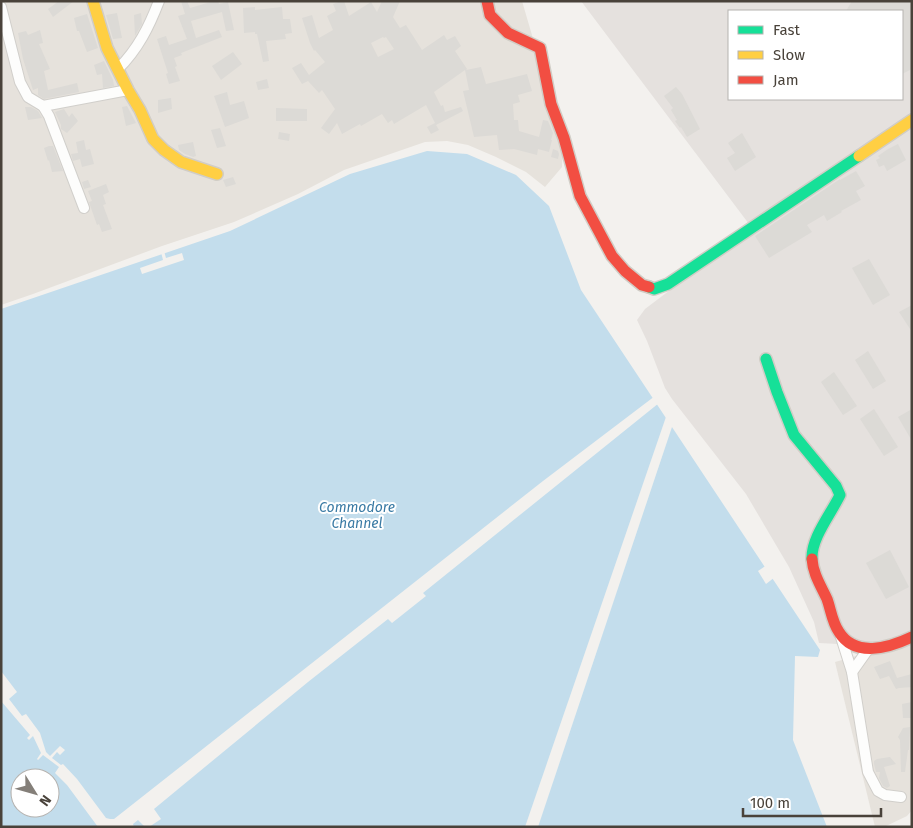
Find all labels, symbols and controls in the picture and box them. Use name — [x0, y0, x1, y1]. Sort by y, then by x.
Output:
legend — [728, 10, 903, 100]
text: Fast — [773, 21, 800, 39]
text: Slow — [773, 46, 805, 64]
text: Jam — [773, 71, 799, 89]
water label: Commodore Channel — [319, 499, 395, 532]
north arrow — [10, 768, 60, 818]
scale bar — [743, 786, 880, 818]
text: N — [35, 792, 55, 809]
text: 100 m — [750, 794, 790, 812]

